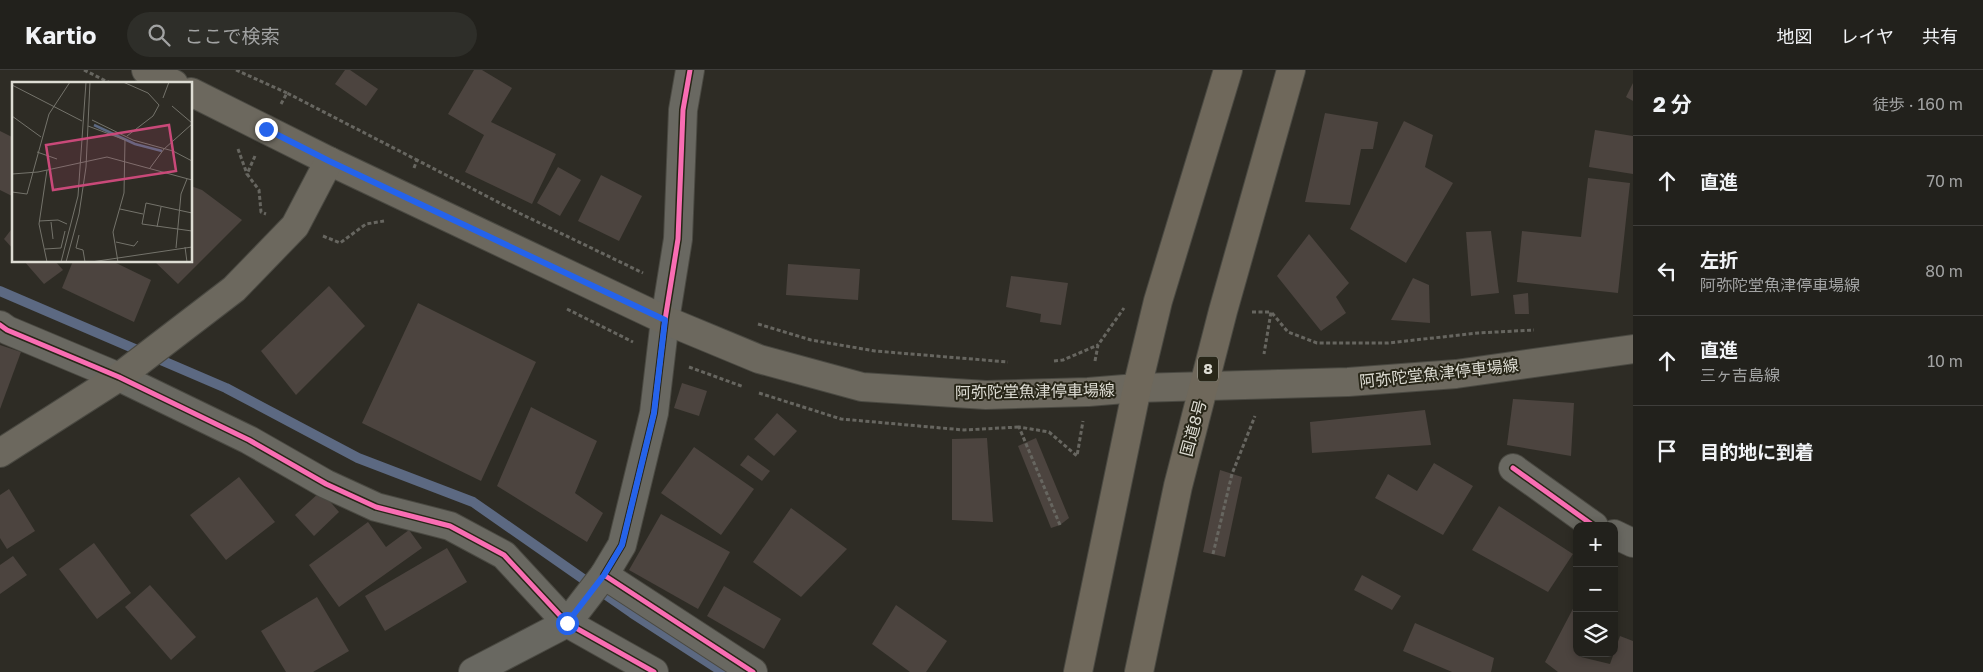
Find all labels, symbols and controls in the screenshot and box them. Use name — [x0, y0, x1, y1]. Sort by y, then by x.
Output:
search box — [127, 12, 477, 57]
text: Kartio — [25, 20, 97, 49]
icon: search — [145, 21, 173, 49]
text: ここで検索 — [185, 24, 280, 47]
text: 地図 — [1777, 25, 1813, 47]
text: レイヤ — [1841, 25, 1894, 47]
text: 共有 — [1922, 25, 1958, 47]
inset map — [12, 82, 192, 262]
text: 2 分 — [1653, 91, 1692, 117]
text: 徒歩 · 160 m — [1873, 94, 1963, 114]
route end — [255, 118, 278, 141]
icon: ahead — [1653, 167, 1681, 195]
text: 直進 — [1700, 170, 1738, 193]
text: 70 m — [1926, 171, 1963, 191]
text: 左折 — [1700, 248, 1738, 271]
icon: left — [1653, 257, 1681, 285]
text: 80 m — [1925, 261, 1963, 281]
text: 阿弥陀堂魚津停車場線 — [1700, 275, 1860, 295]
text: 直進 — [1700, 338, 1738, 361]
icon: ahead — [1653, 347, 1681, 375]
text: 10 m — [1927, 351, 1963, 371]
street label: 阿弥陀堂魚津停車場線 — [1358, 355, 1520, 391]
road number: 8 — [1198, 356, 1218, 382]
text: 三ヶ吉島線 — [1700, 365, 1780, 385]
street label: 阿弥陀堂魚津停車場線 — [955, 380, 1115, 402]
street label: 国道8号 — [1176, 398, 1210, 458]
icon: arrive — [1653, 437, 1681, 465]
text: 目的地に到着 — [1700, 440, 1814, 463]
map controls — [1573, 522, 1618, 657]
button: + — [1573, 522, 1618, 567]
button: − — [1573, 567, 1618, 612]
route start — [556, 612, 579, 635]
button: layers — [1573, 612, 1618, 657]

